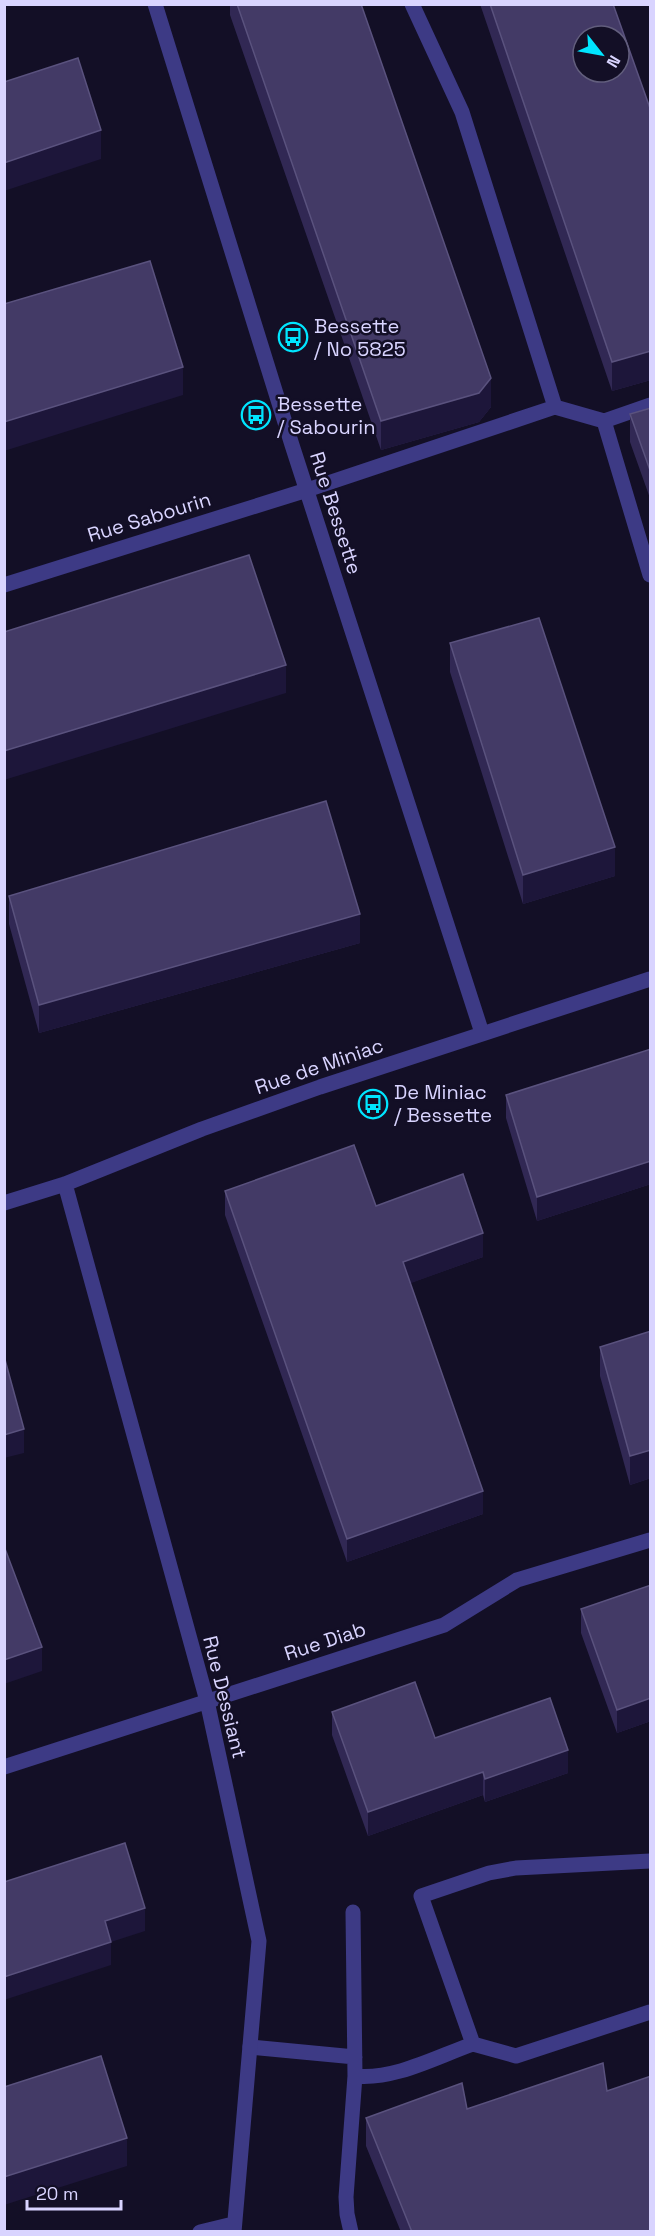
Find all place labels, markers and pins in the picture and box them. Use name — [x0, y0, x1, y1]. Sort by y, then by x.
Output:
place label: Bessette / No 5825 — [314, 313, 406, 362]
bus stop icon: Bessette / No 5825 — [277, 321, 309, 353]
place label: Bessette / Sabourin — [277, 391, 375, 440]
bus stop icon: Bessette / Sabourin — [240, 399, 272, 431]
place label: De Miniac / Bessette — [394, 1079, 492, 1128]
bus stop icon: De Miniac / Bessette — [357, 1088, 389, 1120]

